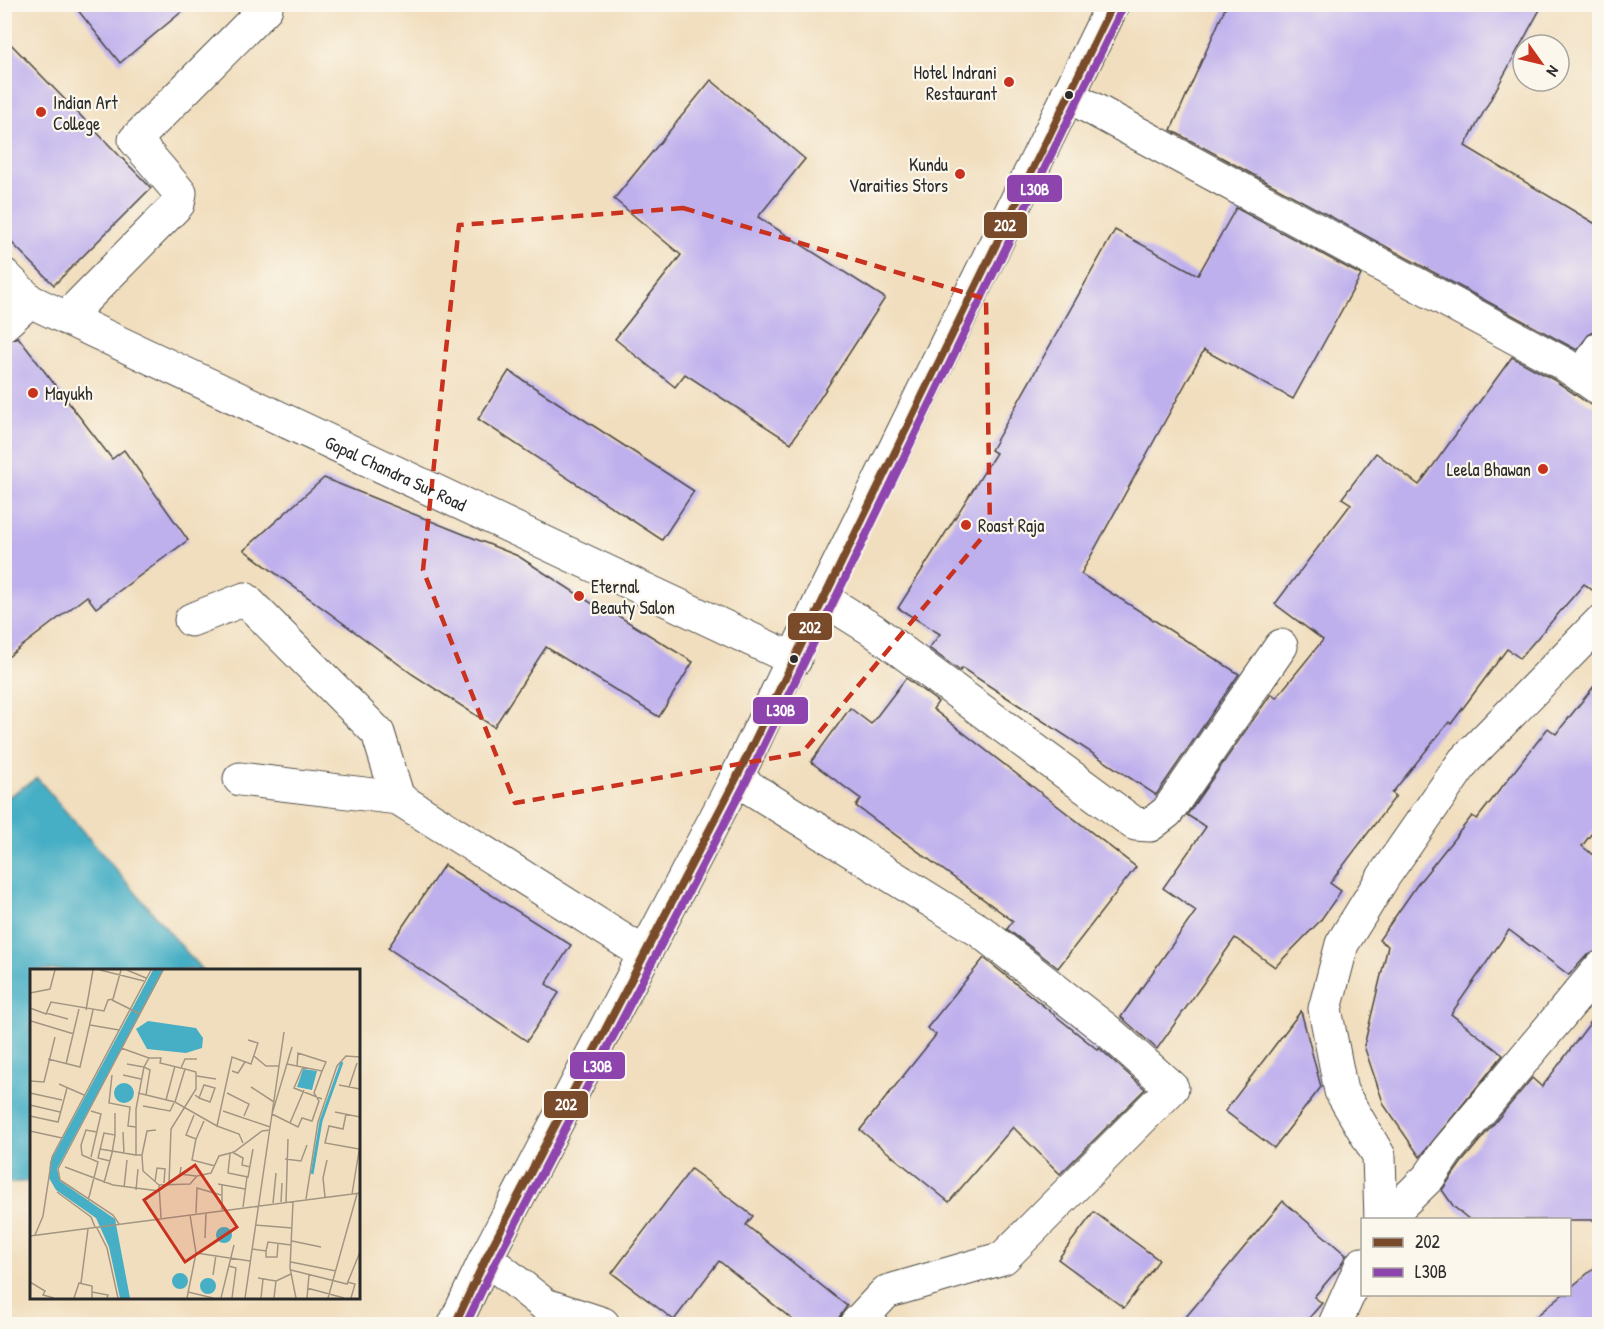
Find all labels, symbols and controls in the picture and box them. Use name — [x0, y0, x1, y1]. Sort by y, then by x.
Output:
north arrow — [1511, 33, 1571, 93]
place label: Hotel Indrani Restaurant — [913, 60, 998, 106]
text: N — [1542, 62, 1565, 81]
marker: Hotel Indrani Restaurant — [1002, 75, 1016, 89]
unlabelled marker — [1063, 89, 1075, 101]
place label: Indian Art College — [53, 90, 118, 136]
marker: Indian Art College — [34, 105, 48, 119]
place label: Kundu Varaities Stors — [849, 152, 948, 198]
marker: Kundu Varaities Stors — [953, 167, 967, 181]
line badge: L30B — [1006, 174, 1063, 203]
text: L30B — [1021, 178, 1049, 200]
line badge: 202 — [983, 211, 1028, 239]
text: 202 — [994, 214, 1017, 236]
place label: Mayukh — [45, 381, 93, 406]
marker: Mayukh — [26, 386, 40, 400]
street label: Gopal Chandra Sur Road — [321, 429, 471, 517]
place label: Leela Bhawan — [1447, 457, 1531, 482]
marker: Leela Bhawan — [1536, 462, 1550, 476]
place label: Roast Raja — [978, 513, 1044, 538]
marker: Roast Raja — [959, 518, 973, 532]
place label: Eternal Beauty Salon — [591, 574, 675, 620]
marker: Eternal Beauty Salon — [572, 589, 586, 603]
line badge: 202 — [787, 612, 833, 641]
text: 202 — [799, 616, 822, 638]
unlabelled marker — [788, 653, 800, 665]
line badge: L30B — [752, 696, 809, 725]
text: L30B — [767, 699, 795, 721]
inset map — [30, 969, 360, 1299]
line badge: L30B — [569, 1051, 626, 1080]
text: L30B — [584, 1055, 612, 1077]
line badge: 202 — [543, 1090, 589, 1119]
text: 202 — [555, 1093, 578, 1115]
legend — [1361, 1218, 1571, 1296]
text: 202 — [1415, 1229, 1440, 1254]
text: L30B — [1415, 1259, 1447, 1284]

